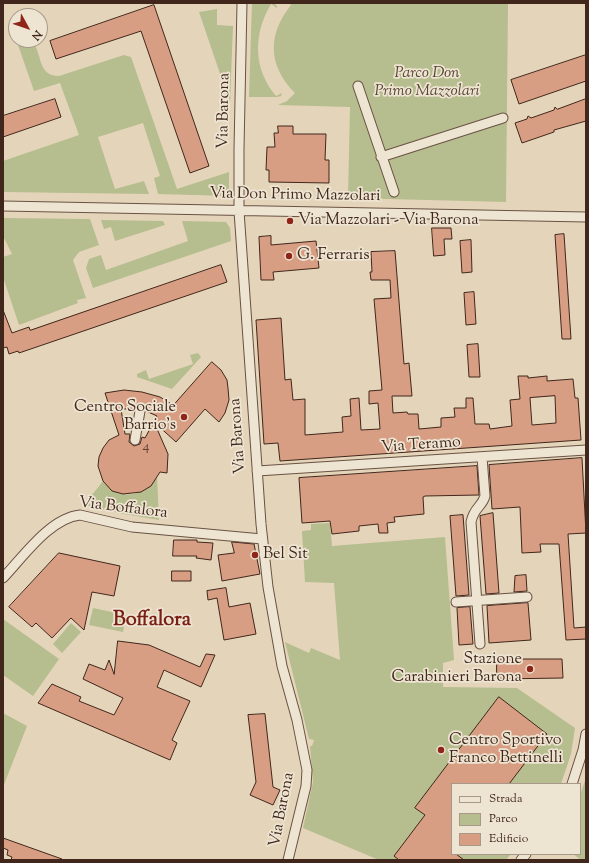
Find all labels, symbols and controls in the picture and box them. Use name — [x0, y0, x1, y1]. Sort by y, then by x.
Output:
north arrow — [8, 8, 48, 48]
text: N — [27, 27, 45, 44]
park label: Parco Don Primo Mazzolari — [374, 64, 480, 102]
street label: Via Barona — [215, 73, 235, 149]
street label: Via Don Primo Mazzolari — [209, 185, 381, 207]
place label: Via Mazzolari - Via Barona — [298, 211, 479, 231]
marker: Via Mazzolari - Via Barona — [285, 216, 295, 226]
place label: G. Ferraris — [297, 246, 370, 266]
marker: G. Ferraris — [284, 251, 294, 261]
street label: Via Barona — [227, 397, 251, 475]
place label: Centro Sociale Barrio's — [74, 398, 176, 436]
marker: Centro Sociale Barrio's — [179, 412, 189, 422]
street label: Via Teramo — [381, 434, 461, 458]
house number: 4 — [142, 440, 150, 456]
street label: Via Boffalora — [77, 494, 169, 524]
place label: Bel Sit — [263, 545, 308, 565]
marker: Bel Sit — [250, 550, 260, 560]
district label: Boffalora — [113, 610, 191, 634]
place label: Stazione Carabinieri Barona — [392, 650, 522, 688]
marker: Stazione Carabinieri Barona — [525, 664, 535, 674]
place label: Centro Sportivo Franco Bettinelli — [449, 731, 563, 769]
marker: Centro Sportivo Franco Bettinelli — [436, 745, 446, 755]
street label: Via Barona — [266, 771, 300, 849]
legend — [451, 783, 581, 855]
text: Strada — [489, 790, 522, 808]
text: Parco — [489, 810, 517, 828]
text: Edificio — [489, 830, 528, 848]

